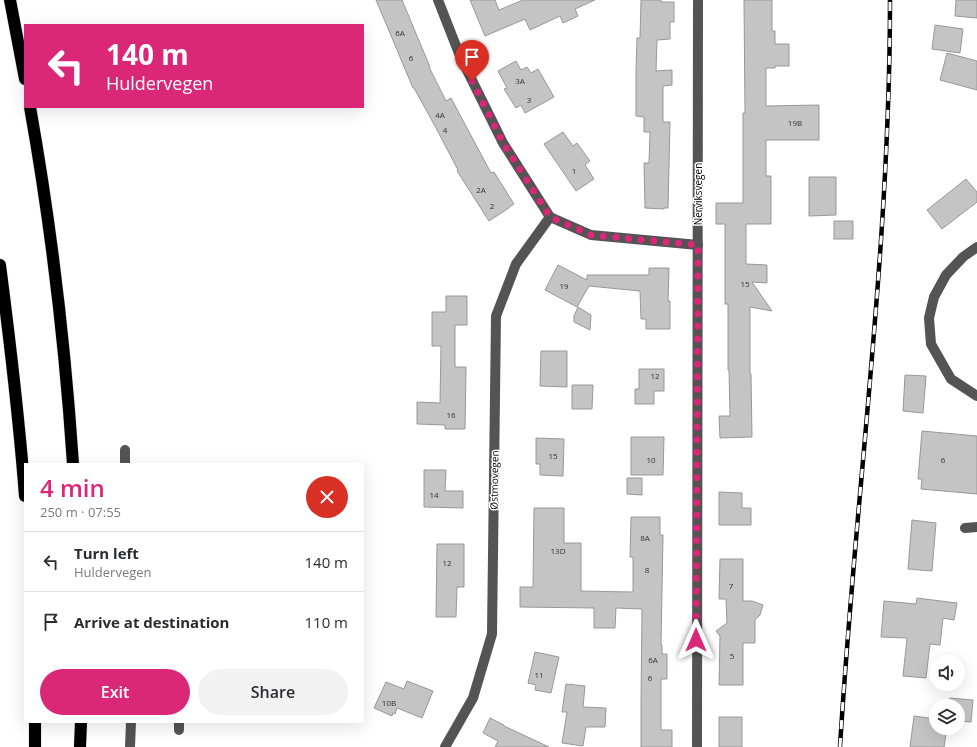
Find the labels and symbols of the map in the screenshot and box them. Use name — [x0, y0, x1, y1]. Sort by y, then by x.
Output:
house number: 6A — [395, 27, 406, 38]
pin — [455, 40, 489, 81]
house number: 6 — [409, 52, 414, 63]
house number: 3A — [515, 75, 526, 86]
house number: 3 — [527, 94, 532, 105]
house number: 4A — [435, 109, 446, 120]
house number: 19B — [788, 117, 802, 128]
house number: 4 — [443, 124, 448, 135]
street label: Nerviksvegen — [691, 163, 705, 225]
house number: 1 — [572, 165, 576, 176]
house number: 2A — [476, 184, 487, 195]
house number: 2 — [490, 200, 495, 211]
house number: 15 — [740, 278, 750, 289]
house number: 19 — [559, 280, 569, 291]
house number: 12 — [650, 370, 660, 381]
house number: 16 — [446, 409, 456, 420]
street label: Østmovegen — [486, 450, 502, 510]
house number: 15 — [548, 450, 558, 461]
house number: 10 — [646, 454, 656, 465]
house number: 6 — [941, 454, 946, 465]
house number: 14 — [429, 489, 439, 500]
house number: 8A — [640, 532, 651, 543]
house number: 13D — [551, 545, 566, 556]
house number: 12 — [442, 557, 452, 568]
house number: 8 — [645, 564, 650, 575]
house number: 7 — [729, 580, 734, 591]
position arrow — [675, 619, 717, 661]
house number: 5 — [730, 650, 735, 661]
house number: 6A — [648, 654, 659, 665]
house number: 11 — [534, 669, 544, 680]
house number: 6 — [648, 672, 653, 683]
house number: 10B — [382, 697, 396, 708]

